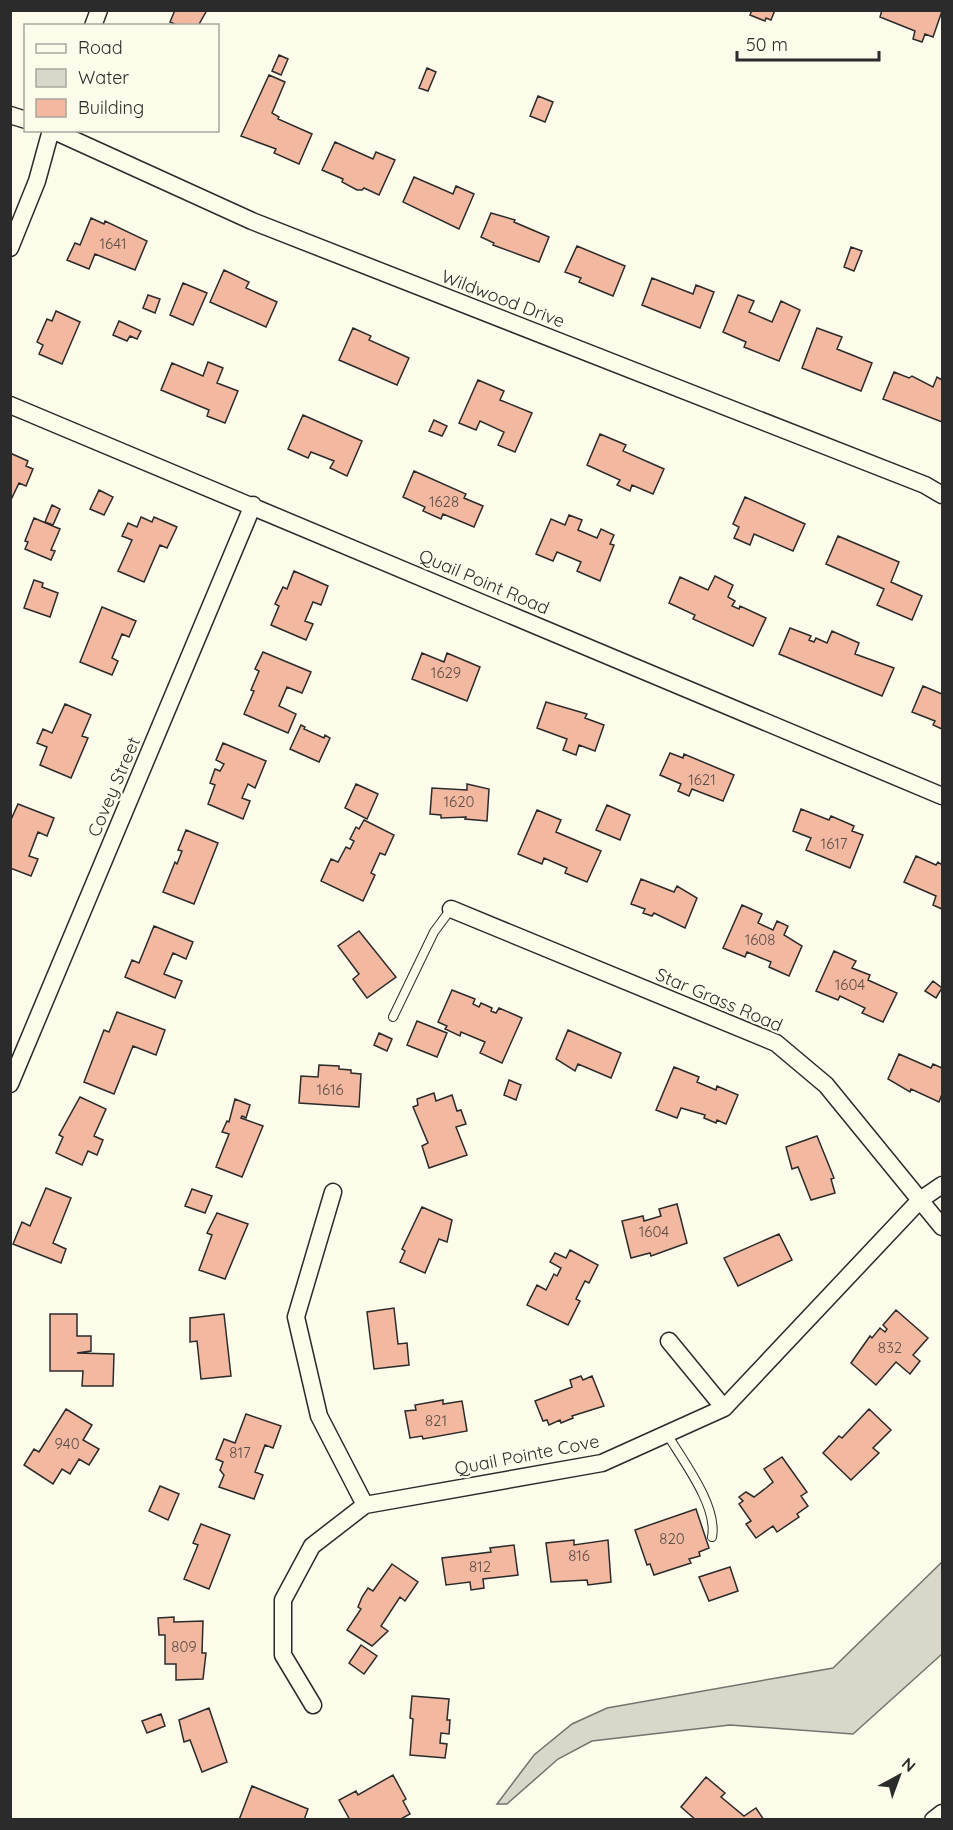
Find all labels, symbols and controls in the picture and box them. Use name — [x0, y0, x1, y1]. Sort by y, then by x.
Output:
legend — [24, 24, 219, 132]
scale bar — [737, 24, 880, 62]
text: 50 m — [746, 33, 788, 56]
text: Road — [78, 36, 123, 59]
text: Water — [78, 66, 129, 89]
text: Building — [78, 96, 144, 119]
house number: 1641 — [99, 234, 127, 253]
street label: Wildwood Drive — [438, 264, 568, 333]
house number: 1628 — [429, 492, 459, 511]
street label: Quail Point Road — [416, 544, 553, 619]
house number: 1629 — [431, 663, 461, 682]
street label: Covey Street — [82, 733, 145, 840]
house number: 1621 — [688, 770, 716, 789]
house number: 1620 — [444, 792, 475, 811]
house number: 1617 — [821, 834, 848, 853]
house number: 1608 — [745, 930, 775, 949]
street label: Star Grass Road — [652, 962, 786, 1037]
house number: 1604 — [835, 975, 865, 994]
house number: 1616 — [316, 1080, 344, 1099]
house number: 1604 — [639, 1222, 669, 1241]
house number: 832 — [878, 1338, 902, 1357]
house number: 821 — [425, 1411, 447, 1430]
street label: Quail Pointe Cove — [453, 1429, 601, 1480]
house number: 940 — [54, 1434, 80, 1453]
house number: 817 — [229, 1443, 251, 1462]
house number: 820 — [659, 1529, 685, 1548]
house number: 816 — [568, 1546, 590, 1565]
house number: 812 — [469, 1557, 491, 1576]
house number: 809 — [171, 1637, 197, 1656]
north arrow — [869, 1746, 929, 1806]
text: N — [898, 1753, 920, 1776]

